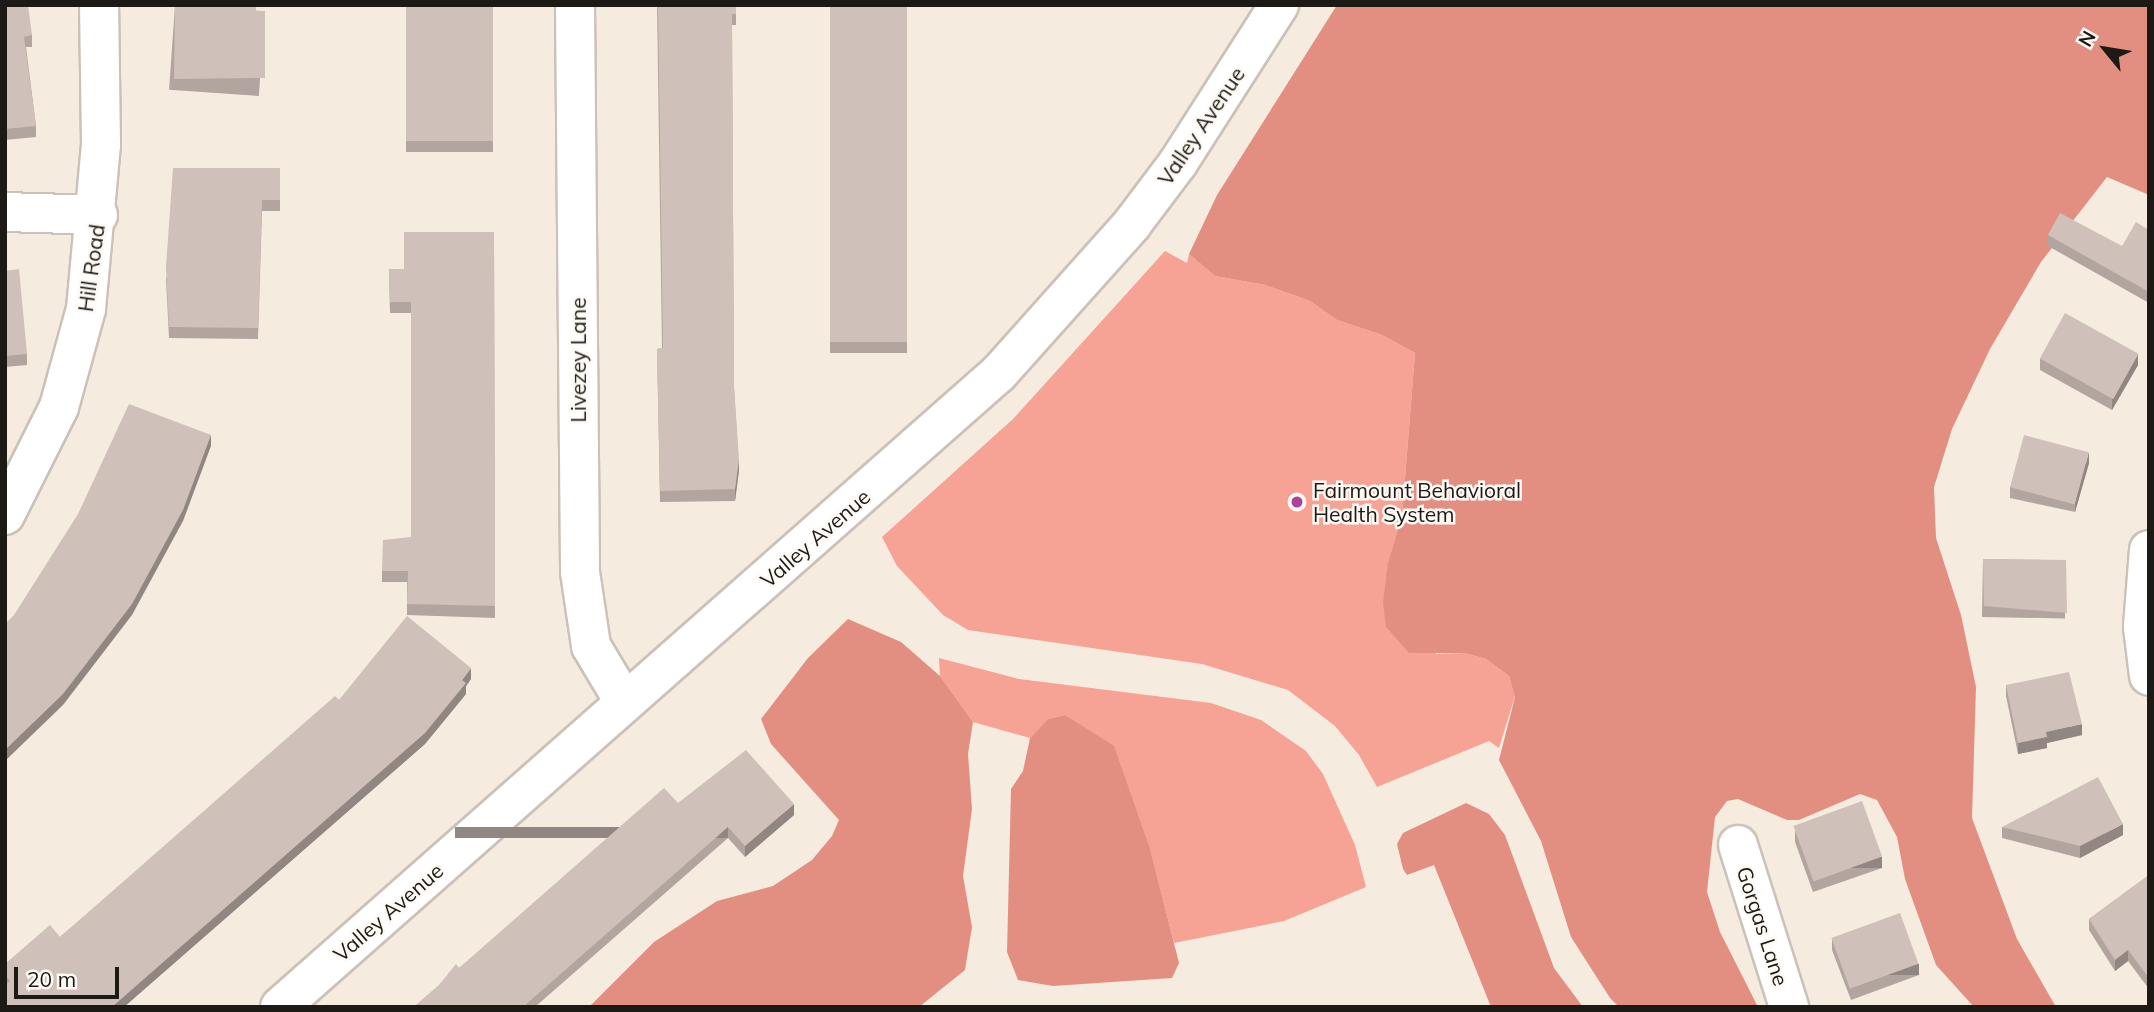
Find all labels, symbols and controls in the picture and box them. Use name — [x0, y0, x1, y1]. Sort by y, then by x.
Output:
north arrow — [2070, 14, 2140, 84]
text: N — [2073, 26, 2101, 51]
street label: Valley Avenue — [1152, 62, 1250, 190]
street label: Hill Road — [72, 223, 110, 313]
street label: Livezey Lane — [565, 297, 591, 423]
place label: Fairmount Behavioral Health System — [1313, 477, 1521, 527]
street label: Valley Avenue — [755, 484, 875, 592]
marker: Fairmount Behavioral Health System — [1287, 492, 1307, 512]
street label: Valley Avenue — [328, 858, 448, 966]
street label: Gorgas Lane — [1732, 863, 1794, 989]
scale bar — [18, 953, 122, 997]
text: 20 m — [27, 966, 76, 992]

